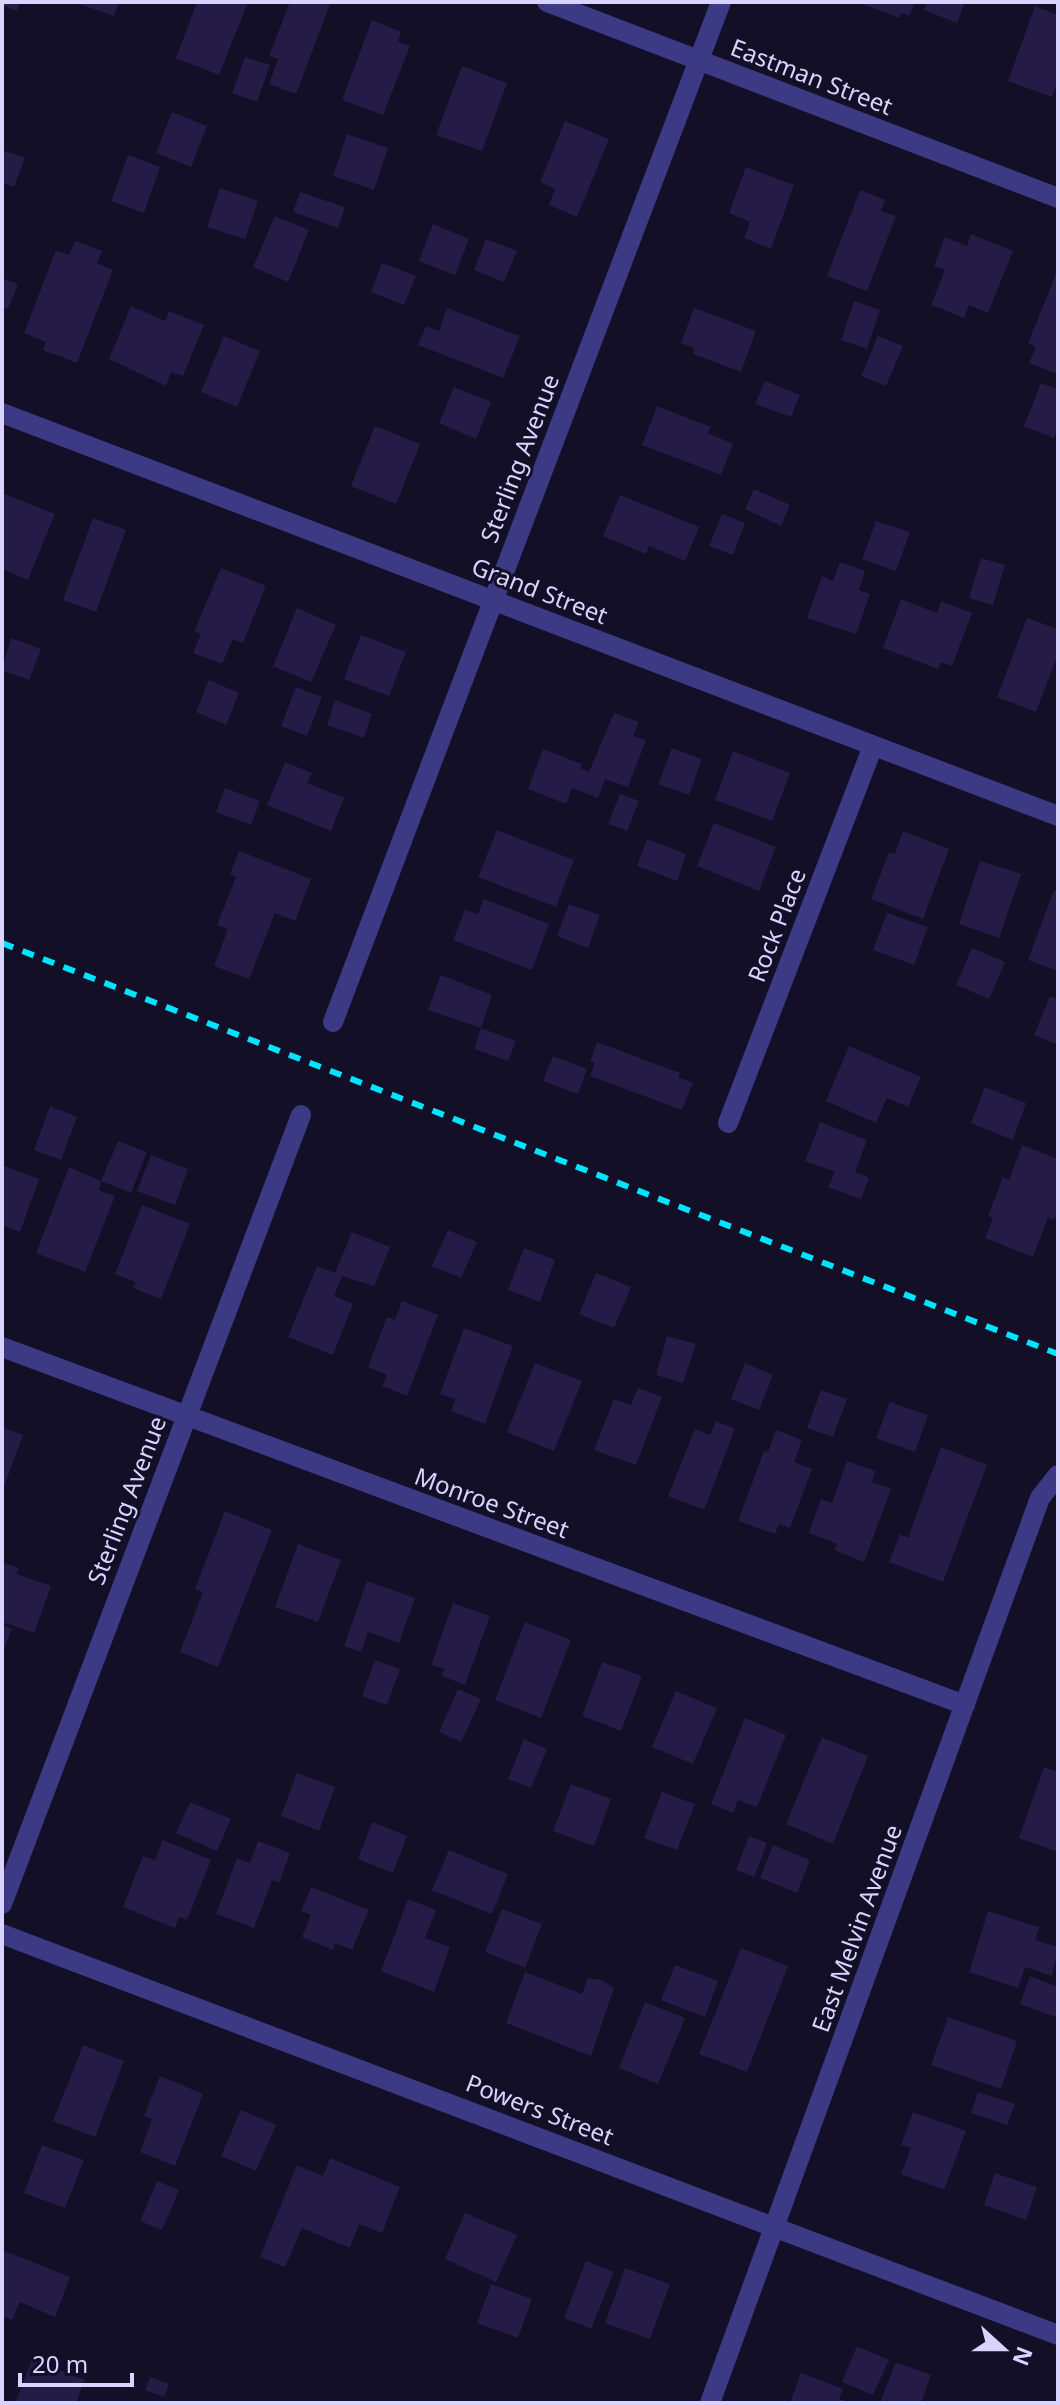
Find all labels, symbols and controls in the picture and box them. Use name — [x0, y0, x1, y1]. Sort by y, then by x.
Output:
street label: Eastman Street — [726, 30, 898, 122]
street label: Sterling Avenue — [472, 369, 566, 547]
street label: Grand Street — [467, 549, 613, 631]
street label: Rock Place — [739, 863, 813, 987]
street label: Sterling Avenue — [79, 1411, 173, 1589]
street label: Monroe Street — [410, 1459, 574, 1545]
street label: East Melvin Avenue — [803, 1820, 909, 2036]
street label: Powers Street — [461, 2066, 619, 2152]
north arrow — [964, 2309, 1044, 2389]
scale bar — [20, 2337, 132, 2387]
text: N — [1006, 2343, 1041, 2370]
text: 20 m — [32, 2347, 88, 2380]

